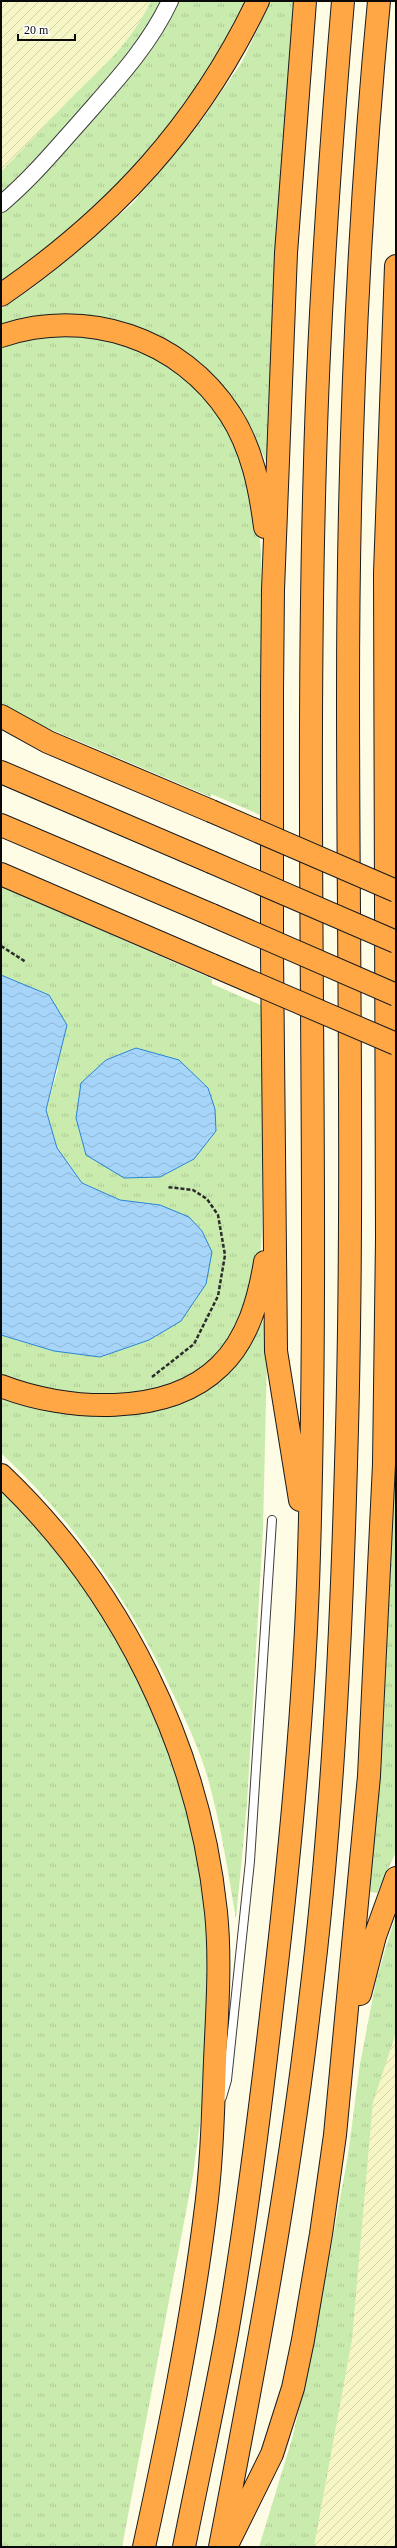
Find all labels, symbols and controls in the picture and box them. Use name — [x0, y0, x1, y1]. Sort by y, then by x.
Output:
scale bar — [18, 16, 75, 42]
text: 20 m — [24, 23, 49, 37]

